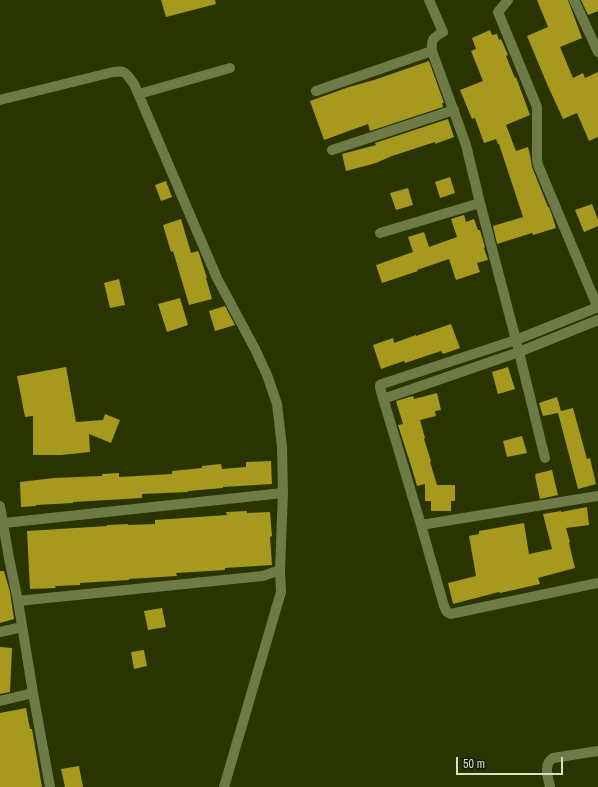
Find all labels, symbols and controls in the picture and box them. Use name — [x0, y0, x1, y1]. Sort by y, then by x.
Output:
scale bar — [458, 749, 565, 775]
text: 50 m — [463, 756, 485, 772]

